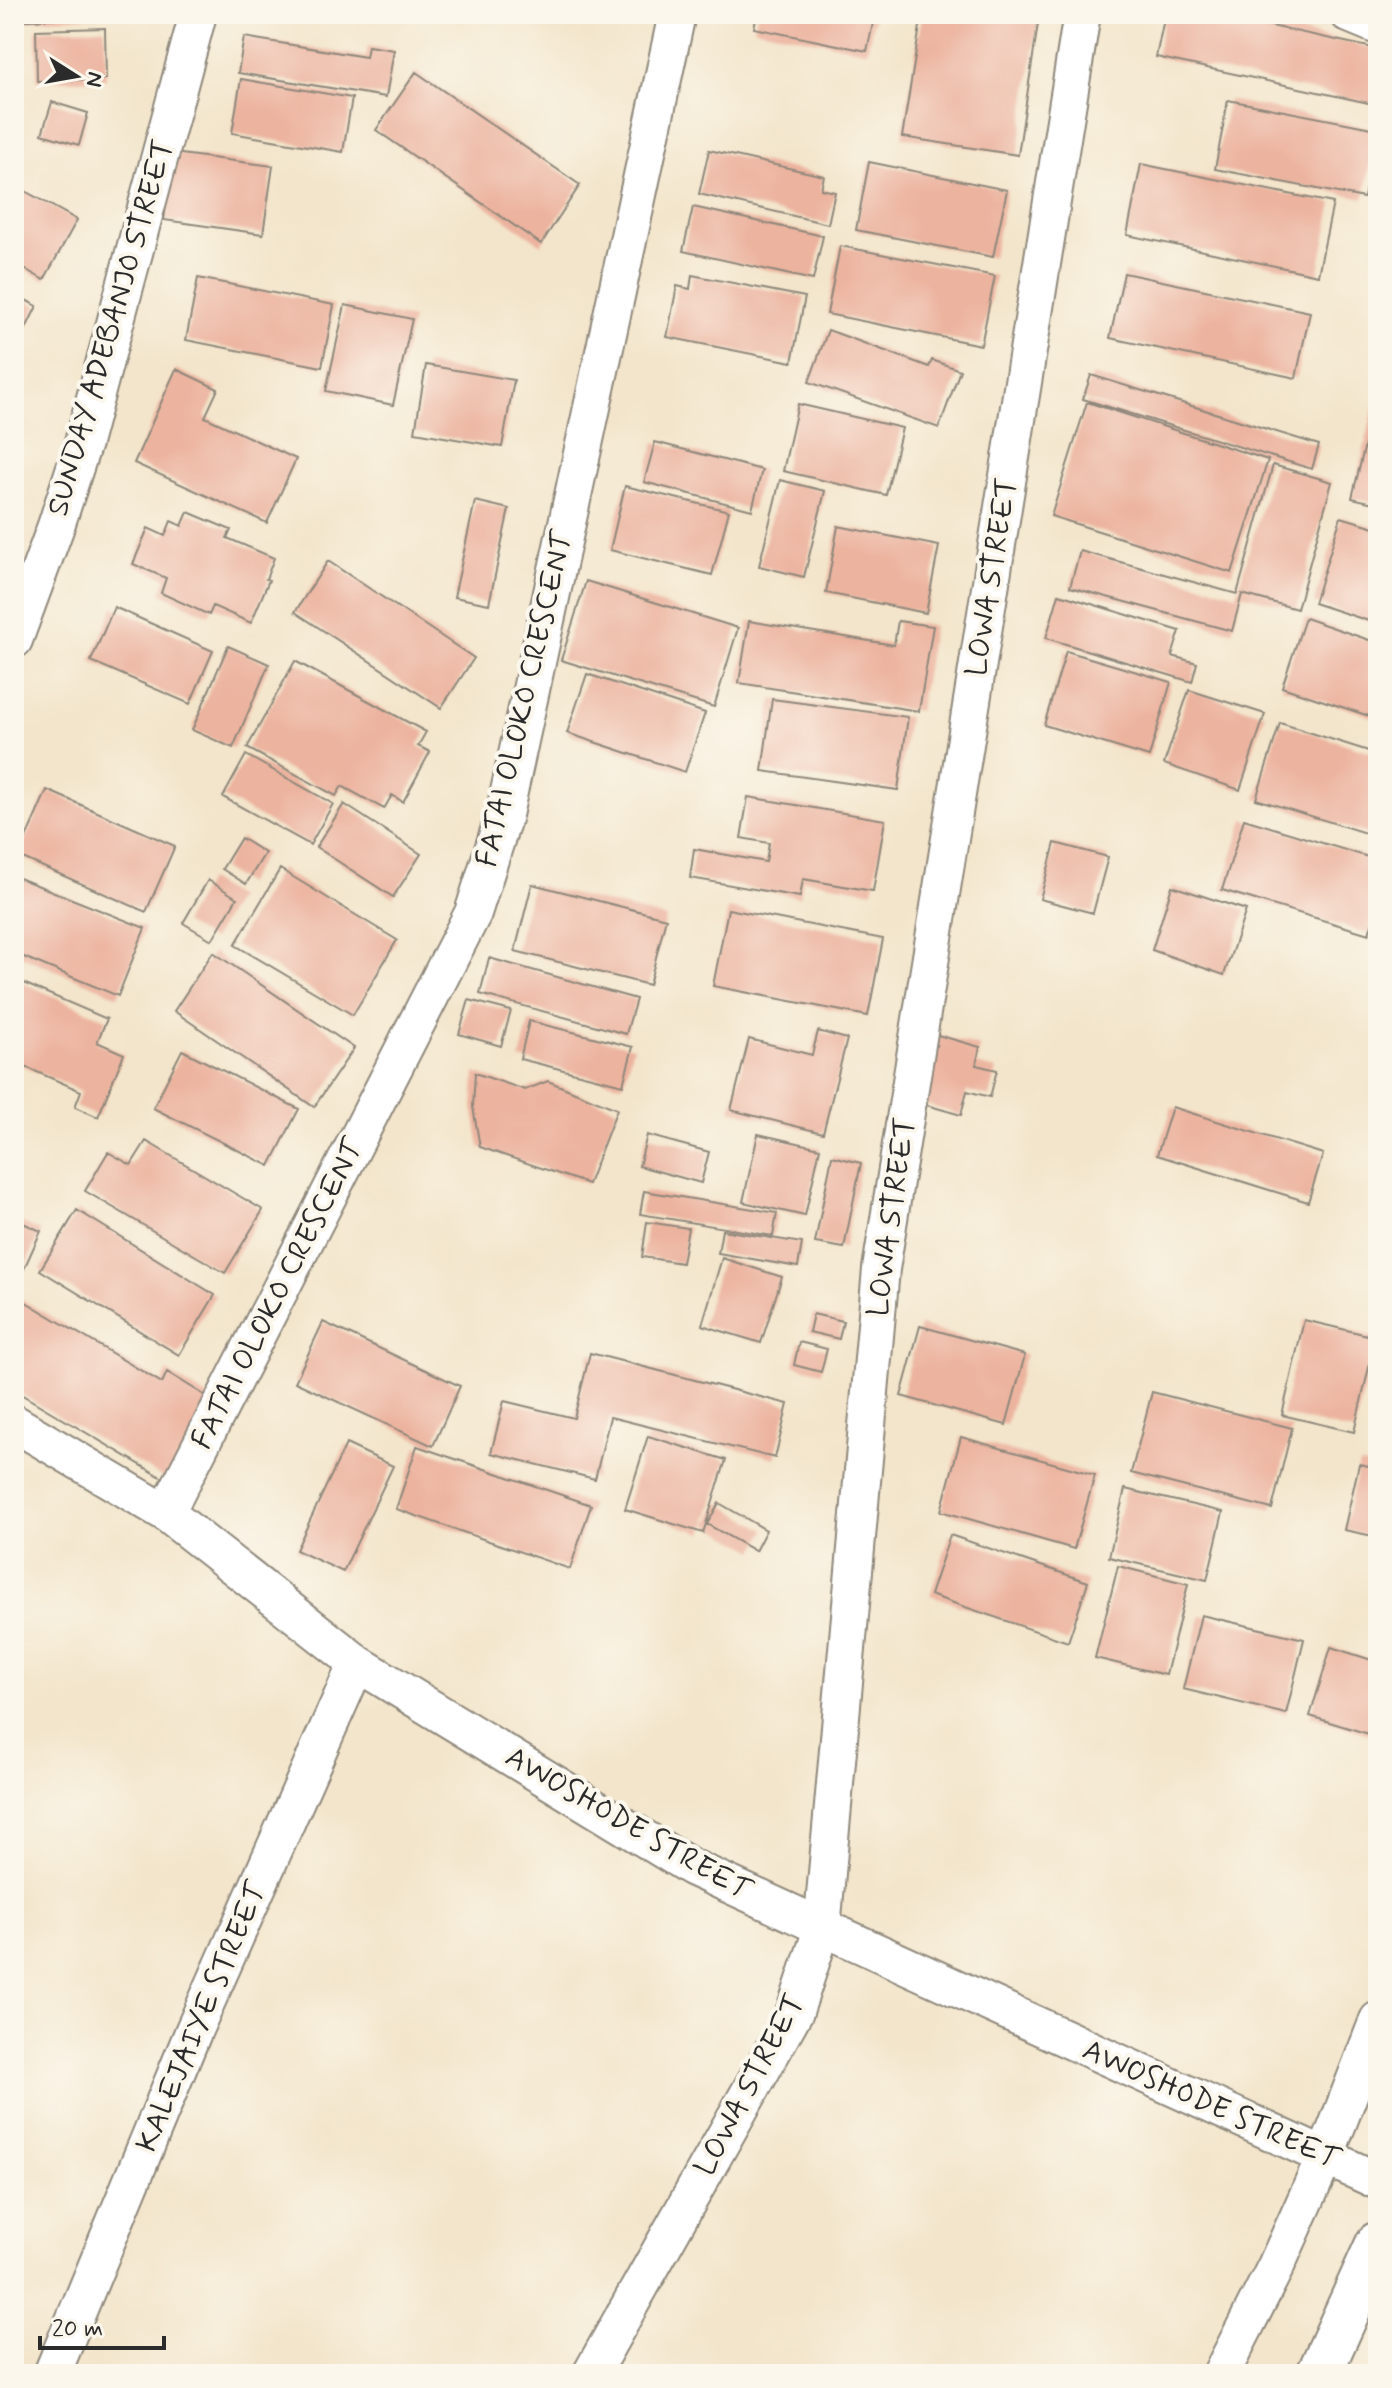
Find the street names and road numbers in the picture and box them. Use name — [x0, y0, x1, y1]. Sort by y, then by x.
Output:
street label: SUNDAY ADEBANJO STREET — [39, 135, 183, 521]
street label: LOWA STREET — [957, 475, 1027, 679]
street label: FATAI OLOKO CRESCENT — [467, 526, 583, 871]
street label: LOWA STREET — [859, 1115, 925, 1319]
street label: FATAI OLOKO CRESCENT — [183, 1131, 374, 1456]
street label: AWOSHODE STREET — [498, 1738, 759, 1911]
street label: KALEJAIYE STREET — [127, 1874, 277, 2158]
street label: LOWA STREET — [686, 1987, 814, 2183]
street label: AWOSHODE STREET — [1076, 2031, 1347, 2180]

